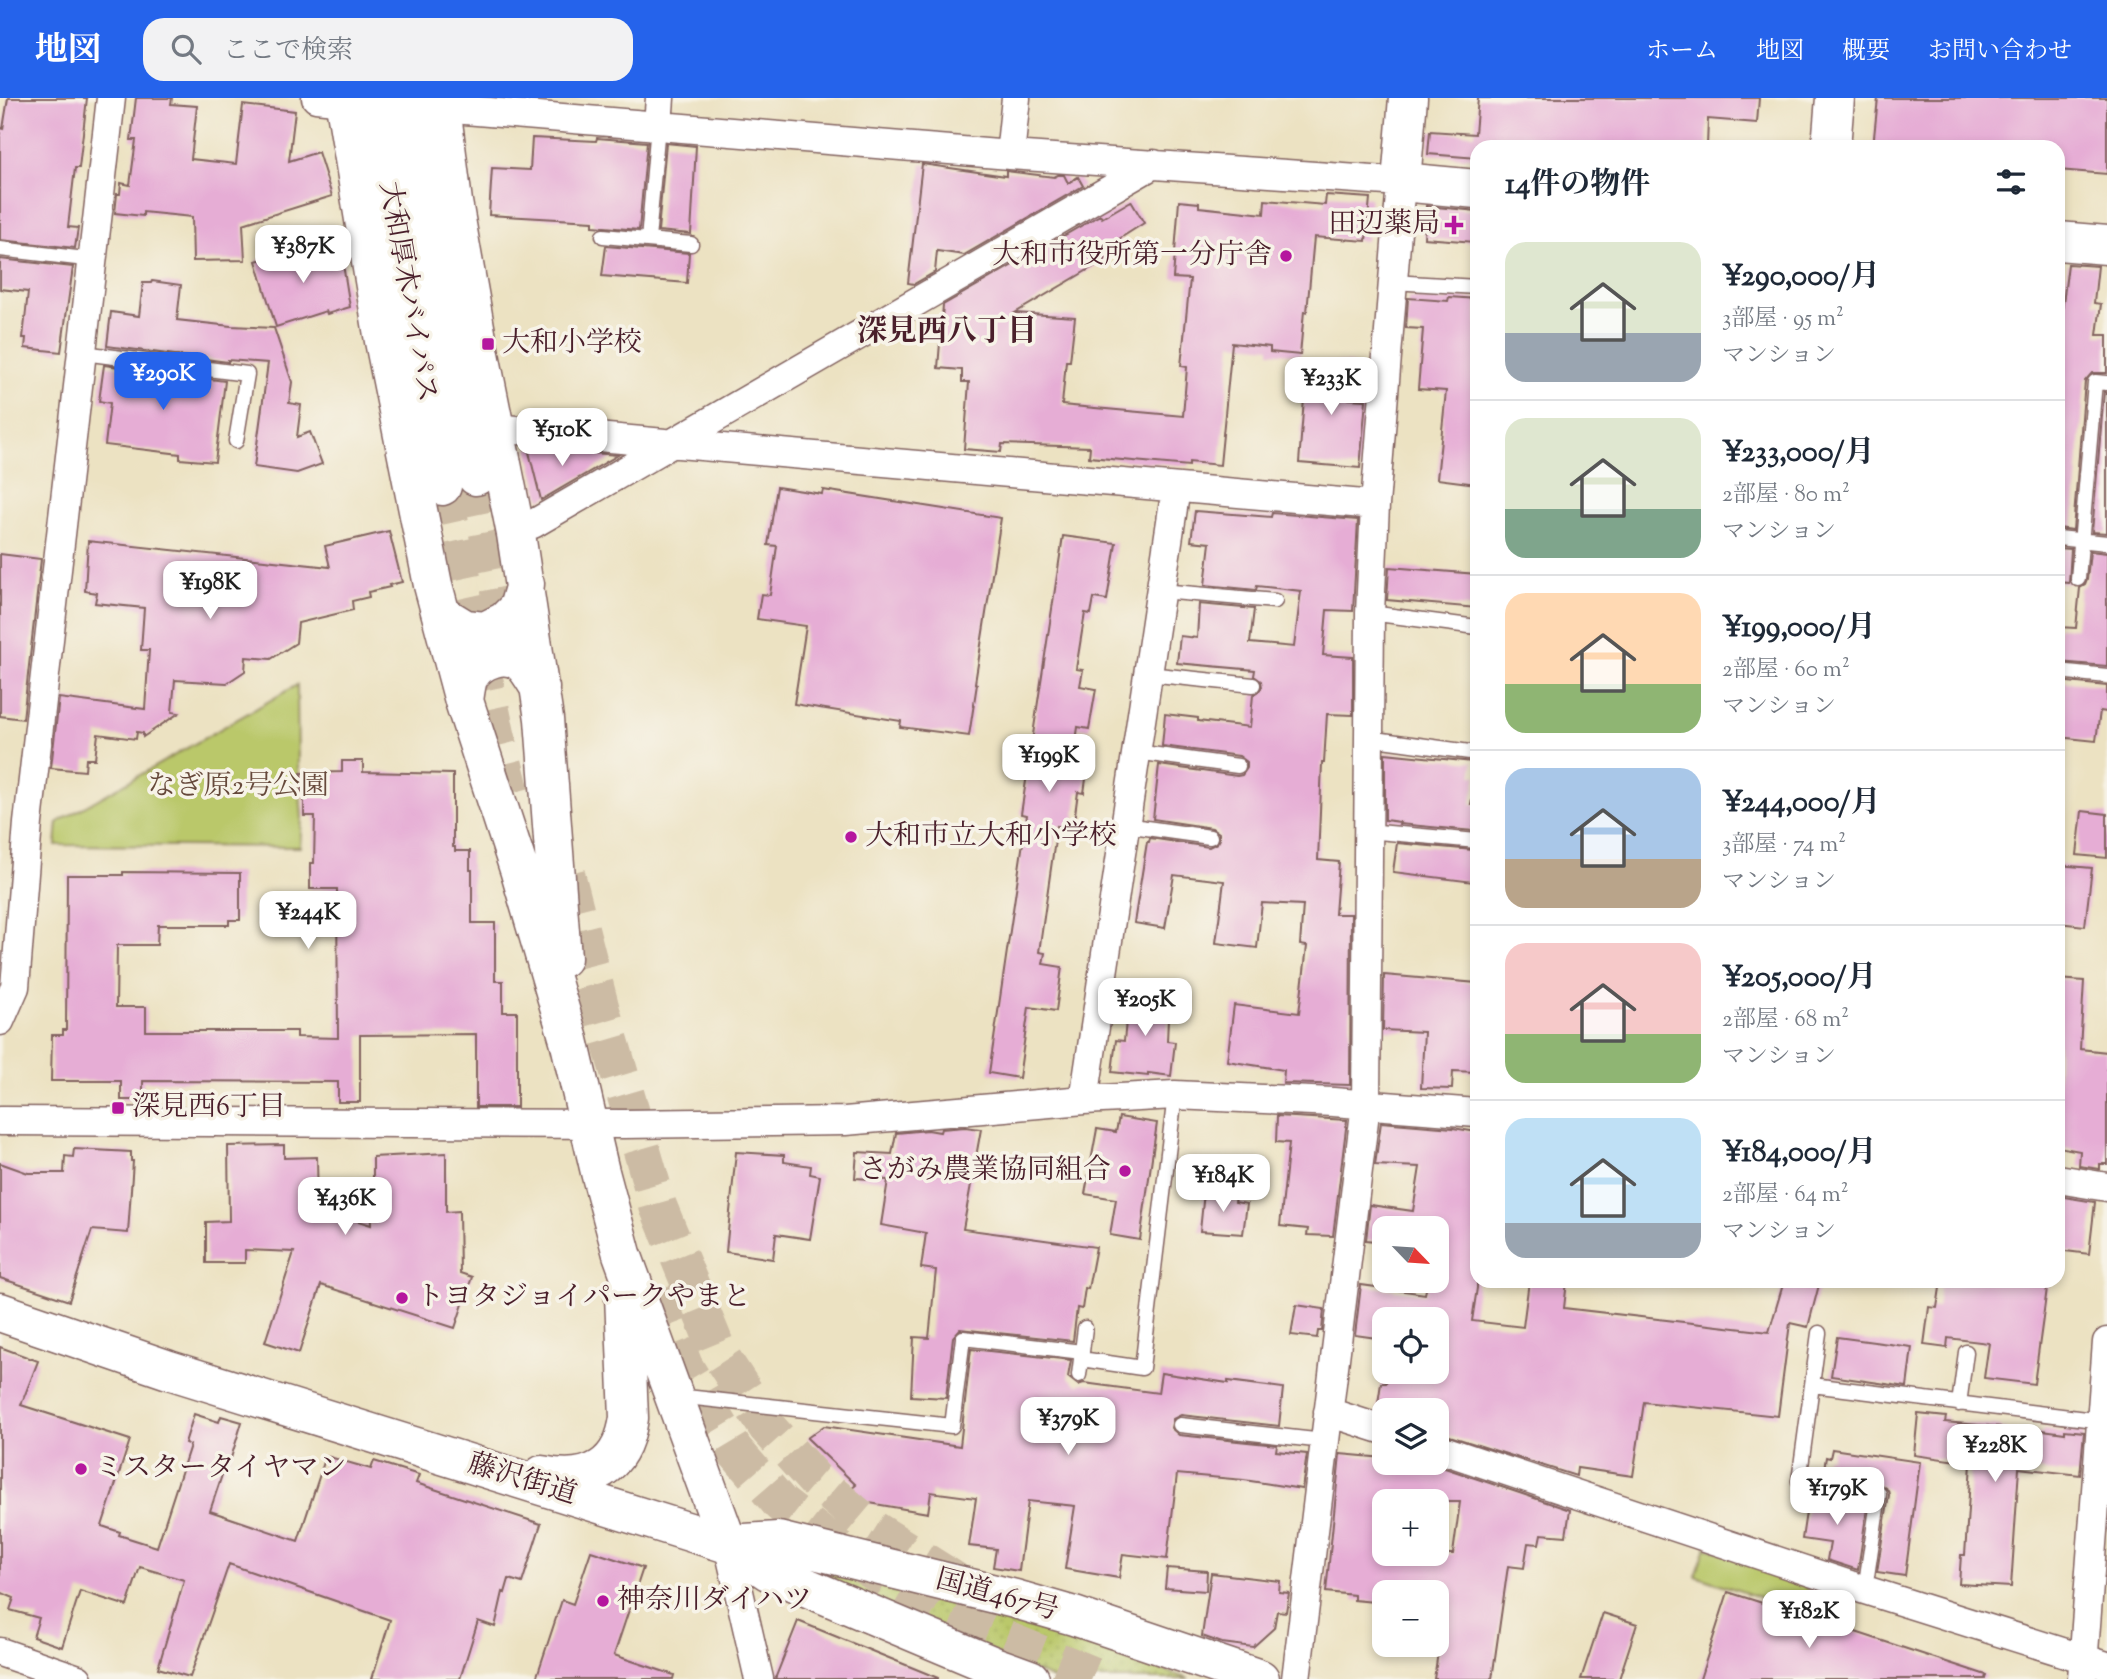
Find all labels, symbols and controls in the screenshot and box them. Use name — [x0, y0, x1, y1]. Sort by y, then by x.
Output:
search box — [143, 18, 633, 81]
text: 地図 — [35, 28, 101, 76]
icon: search — [167, 30, 205, 68]
text: ここで検索 — [223, 33, 353, 70]
text: ホーム — [1646, 35, 1718, 69]
text: 地図 — [1756, 35, 1804, 69]
text: 概要 — [1842, 35, 1890, 69]
text: お問い合わせ — [1928, 35, 2072, 69]
icon: filters — [1992, 163, 2030, 201]
text: 14件の物件 — [1505, 164, 1650, 207]
street label: 大和厚木バイパス — [368, 178, 446, 406]
place label: 田辺薬局 — [1328, 205, 1440, 245]
marker: 田辺薬局 — [1446, 217, 1462, 233]
pin: ¥387K — [254, 226, 352, 285]
text: ¥387K — [271, 231, 335, 264]
place label: 大和市役所第一分庁舎 — [992, 236, 1272, 276]
marker: 大和市役所第一分庁舎 — [1278, 248, 1294, 264]
text: ¥290,000/月 — [1722, 256, 1880, 299]
icon: home — [1561, 270, 1645, 354]
text: 3部屋 · 95 m² — [1722, 303, 1844, 336]
district label: 深見西八丁目 — [857, 311, 1037, 354]
place label: 大和小学校 — [502, 324, 642, 364]
marker: 大和小学校 — [480, 336, 496, 352]
text: マンション — [1722, 340, 1836, 373]
pin: ¥290K — [114, 352, 212, 412]
text: ¥290K — [130, 358, 196, 391]
pin: ¥233K — [1282, 358, 1380, 417]
text: ¥233K — [1301, 363, 1361, 396]
pin: ¥510K — [513, 408, 611, 468]
text: ¥510K — [532, 414, 592, 447]
text: ¥233,000/月 — [1722, 432, 1875, 475]
icon: home — [1561, 446, 1645, 530]
text: 2部屋 · 80 m² — [1722, 479, 1850, 512]
text: マンション — [1722, 516, 1836, 549]
pin: ¥198K — [161, 561, 259, 621]
text: ¥198K — [179, 567, 241, 600]
text: ¥199,000/月 — [1722, 607, 1876, 650]
icon: home — [1561, 621, 1645, 705]
text: 2部屋 · 60 m² — [1722, 654, 1850, 687]
text: マンション — [1722, 691, 1836, 724]
pin: ¥199K — [1000, 734, 1098, 794]
text: ¥199K — [1018, 740, 1080, 773]
park label: なぎ原2号公園 — [147, 767, 329, 807]
text: ¥244,000/月 — [1722, 782, 1881, 825]
icon: home — [1561, 796, 1645, 880]
place label: 大和市立大和小学校 — [865, 817, 1117, 857]
marker: 大和市立大和小学校 — [843, 829, 859, 845]
text: 3部屋 · 74 m² — [1722, 829, 1846, 862]
text: マンション — [1722, 866, 1836, 899]
pin: ¥244K — [259, 892, 357, 951]
text: ¥244K — [275, 897, 341, 930]
text: ¥205,000/月 — [1722, 957, 1876, 1000]
icon: home — [1561, 971, 1645, 1055]
pin: ¥205K — [1096, 978, 1194, 1038]
text: ¥205K — [1114, 984, 1176, 1017]
text: 2部屋 · 68 m² — [1722, 1004, 1849, 1037]
text: マンション — [1722, 1041, 1836, 1074]
place label: 深見西6丁目 — [132, 1088, 286, 1128]
marker: 深見西6丁目 — [110, 1100, 126, 1116]
text: ¥184,000/月 — [1722, 1132, 1877, 1175]
icon: home — [1561, 1146, 1645, 1230]
place label: さがみ農業協同組合 — [859, 1151, 1111, 1191]
pin: ¥184K — [1174, 1154, 1272, 1214]
text: ¥184K — [1192, 1160, 1254, 1193]
marker: さがみ農業協同組合 — [1117, 1163, 1133, 1179]
pin: ¥436K — [296, 1178, 394, 1237]
text: 2部屋 · 64 m² — [1722, 1179, 1849, 1212]
text: ¥436K — [314, 1183, 376, 1216]
north arrow — [1372, 1216, 1449, 1293]
map controls — [1372, 1216, 1449, 1657]
text: マンション — [1722, 1216, 1836, 1249]
place label: トヨタジョイパークやまと — [416, 1278, 751, 1318]
marker: トヨタジョイパークやまと — [394, 1290, 410, 1306]
button: locate — [1372, 1307, 1449, 1384]
pin: ¥379K — [1019, 1398, 1117, 1457]
button: layers — [1372, 1398, 1449, 1475]
text: ¥379K — [1036, 1403, 1100, 1436]
pin: ¥228K — [1946, 1424, 2044, 1484]
text: ¥228K — [1963, 1430, 2027, 1463]
street label: 藤沢街道 — [463, 1444, 581, 1516]
place label: ミスタータイヤマン — [95, 1449, 346, 1489]
marker: ミスタータイヤマン — [73, 1461, 89, 1477]
pin: ¥179K — [1788, 1468, 1886, 1527]
text: ¥179K — [1806, 1473, 1868, 1506]
button: + — [1372, 1489, 1449, 1566]
street label: 国道467号 — [931, 1560, 1063, 1632]
button: − — [1372, 1580, 1449, 1657]
place label: 神奈川ダイハツ — [617, 1581, 812, 1621]
pin: ¥182K — [1760, 1590, 1858, 1650]
marker: 神奈川ダイハツ — [595, 1593, 611, 1609]
text: ¥182K — [1778, 1596, 1840, 1629]

